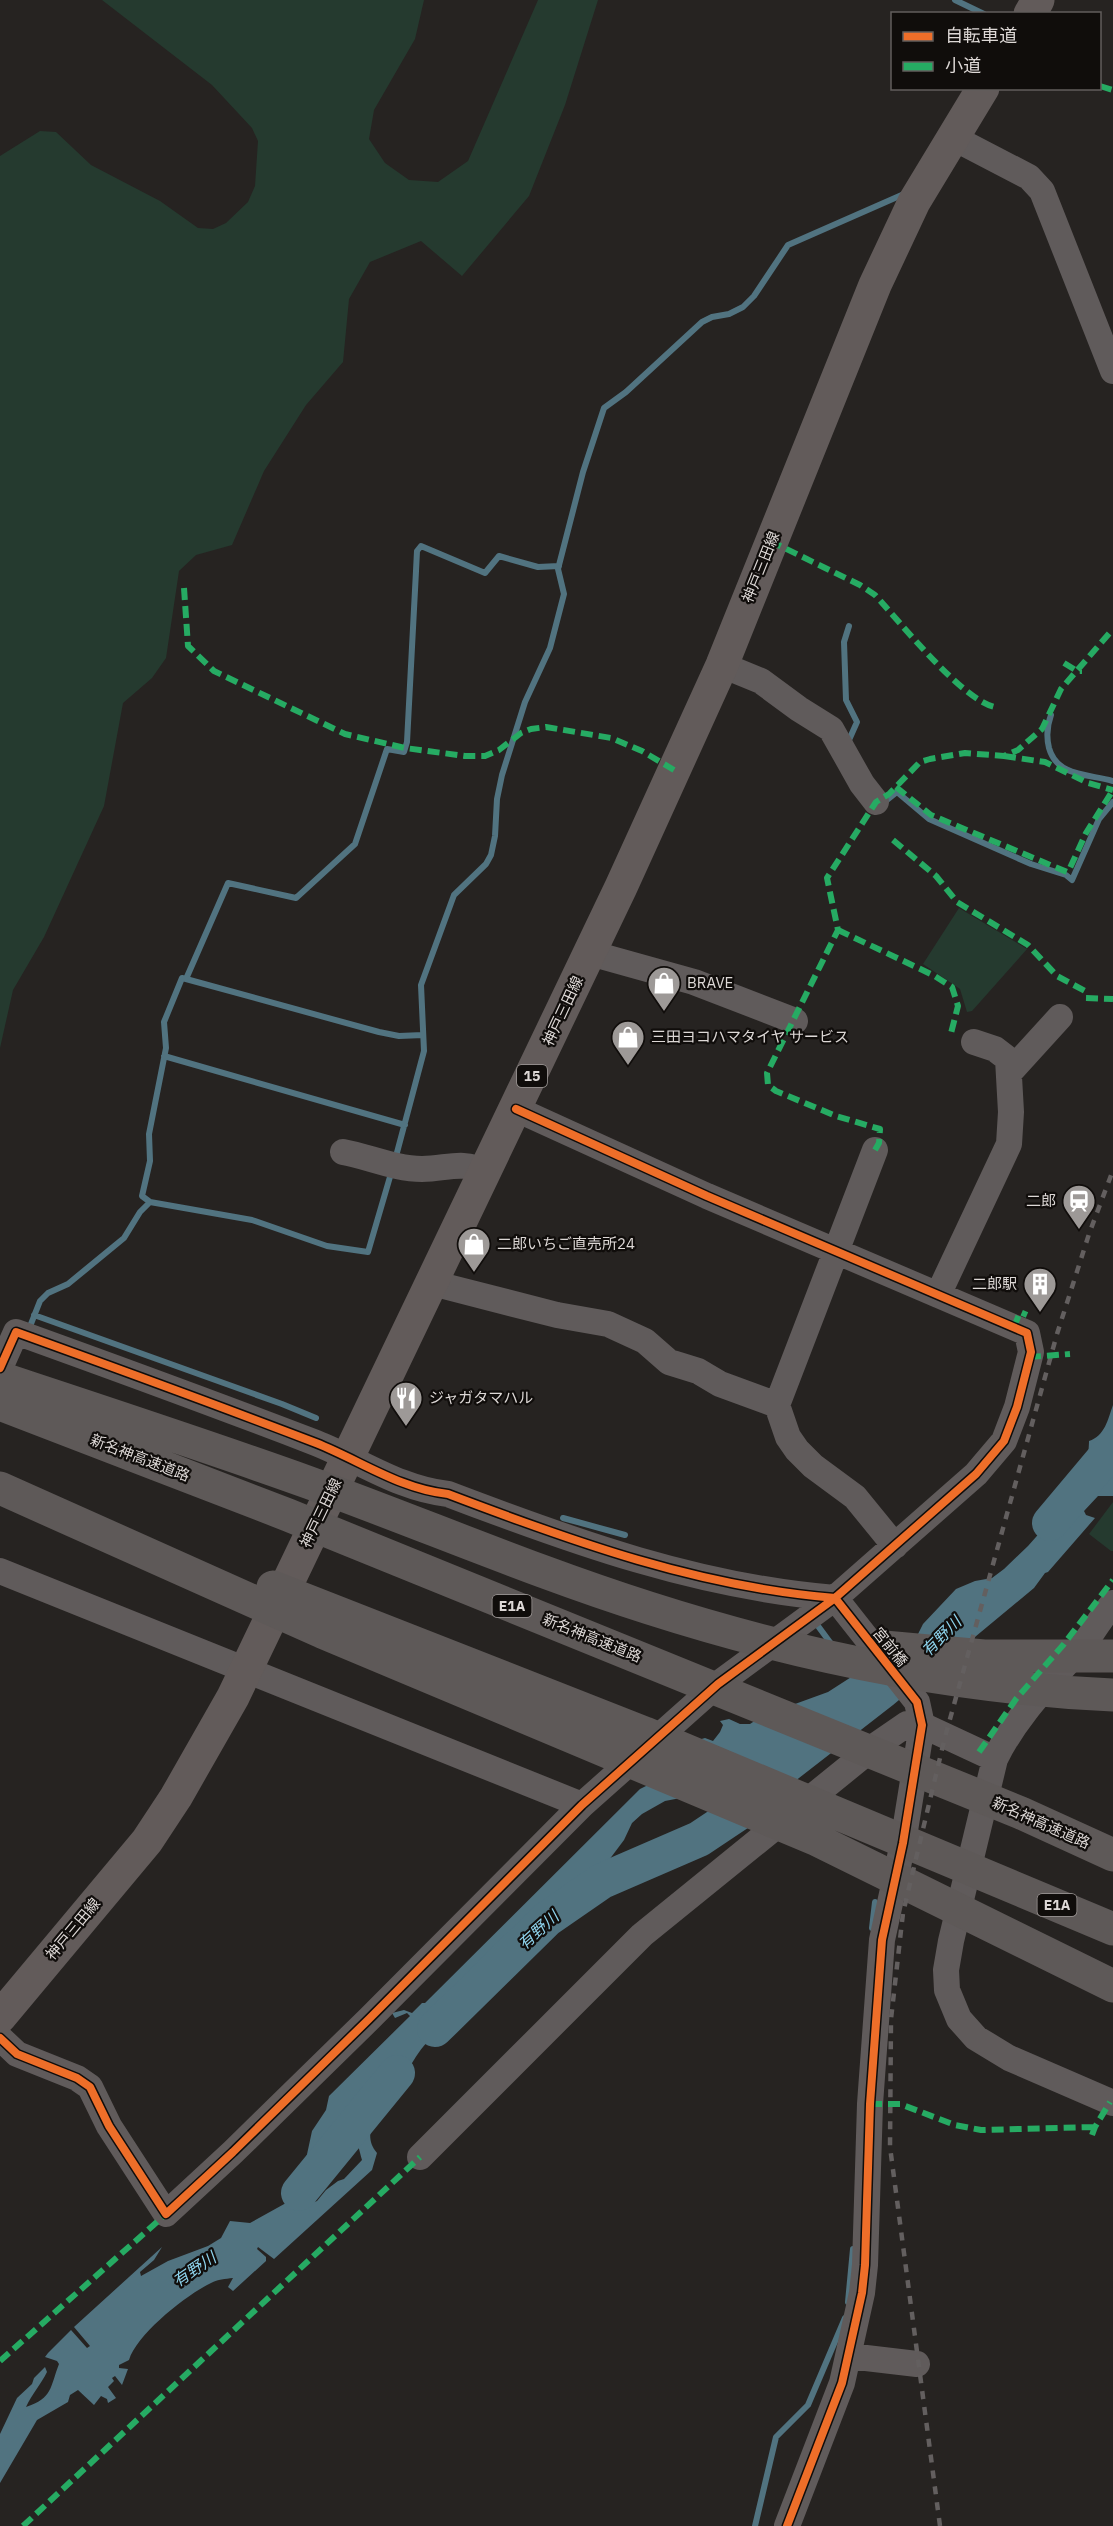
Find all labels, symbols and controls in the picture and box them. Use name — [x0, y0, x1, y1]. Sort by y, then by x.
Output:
legend — [891, 12, 1101, 90]
text: 自転車道 — [945, 24, 1017, 47]
text: 小道 — [945, 54, 981, 77]
street label: 神戸三田線 — [738, 528, 783, 605]
shop icon: BRAVE — [646, 965, 682, 1012]
street label: 神戸三田線 — [538, 973, 587, 1049]
place label: BRAVE — [687, 973, 733, 992]
shop icon: 三田ヨコハマタイヤ サービス — [610, 1019, 646, 1066]
place label: 三田ヨコハマタイヤ サービス — [651, 1027, 849, 1046]
road number: 15 — [517, 1065, 547, 1087]
station icon: 二郎 — [1061, 1183, 1097, 1230]
place label: 二郎 — [1026, 1191, 1056, 1210]
shop icon: 二郎いちご直売所24 — [456, 1226, 492, 1273]
place label: 二郎いちご直売所24 — [497, 1234, 635, 1253]
building icon: 二郎駅 — [1022, 1266, 1058, 1313]
place label: 二郎駅 — [972, 1274, 1017, 1293]
restaurant icon: ジャガタマハル — [388, 1380, 424, 1427]
place label: ジャガタマハル — [429, 1388, 533, 1407]
street label: 新名神高速道路 — [88, 1430, 193, 1485]
street label: 神戸三田線 — [296, 1475, 346, 1551]
road number: E1A — [492, 1595, 532, 1617]
street label: 新名神高速道路 — [540, 1609, 644, 1666]
water label: 有野川 — [917, 1611, 966, 1660]
street label: 宮前橋 — [869, 1623, 912, 1670]
street label: 新名神高速道路 — [989, 1793, 1093, 1853]
street label: 神戸三田線 — [41, 1894, 104, 1964]
road number: E1A — [1038, 1894, 1076, 1916]
water label: 有野川 — [513, 1905, 564, 1953]
water label: 有野川 — [169, 2246, 221, 2291]

